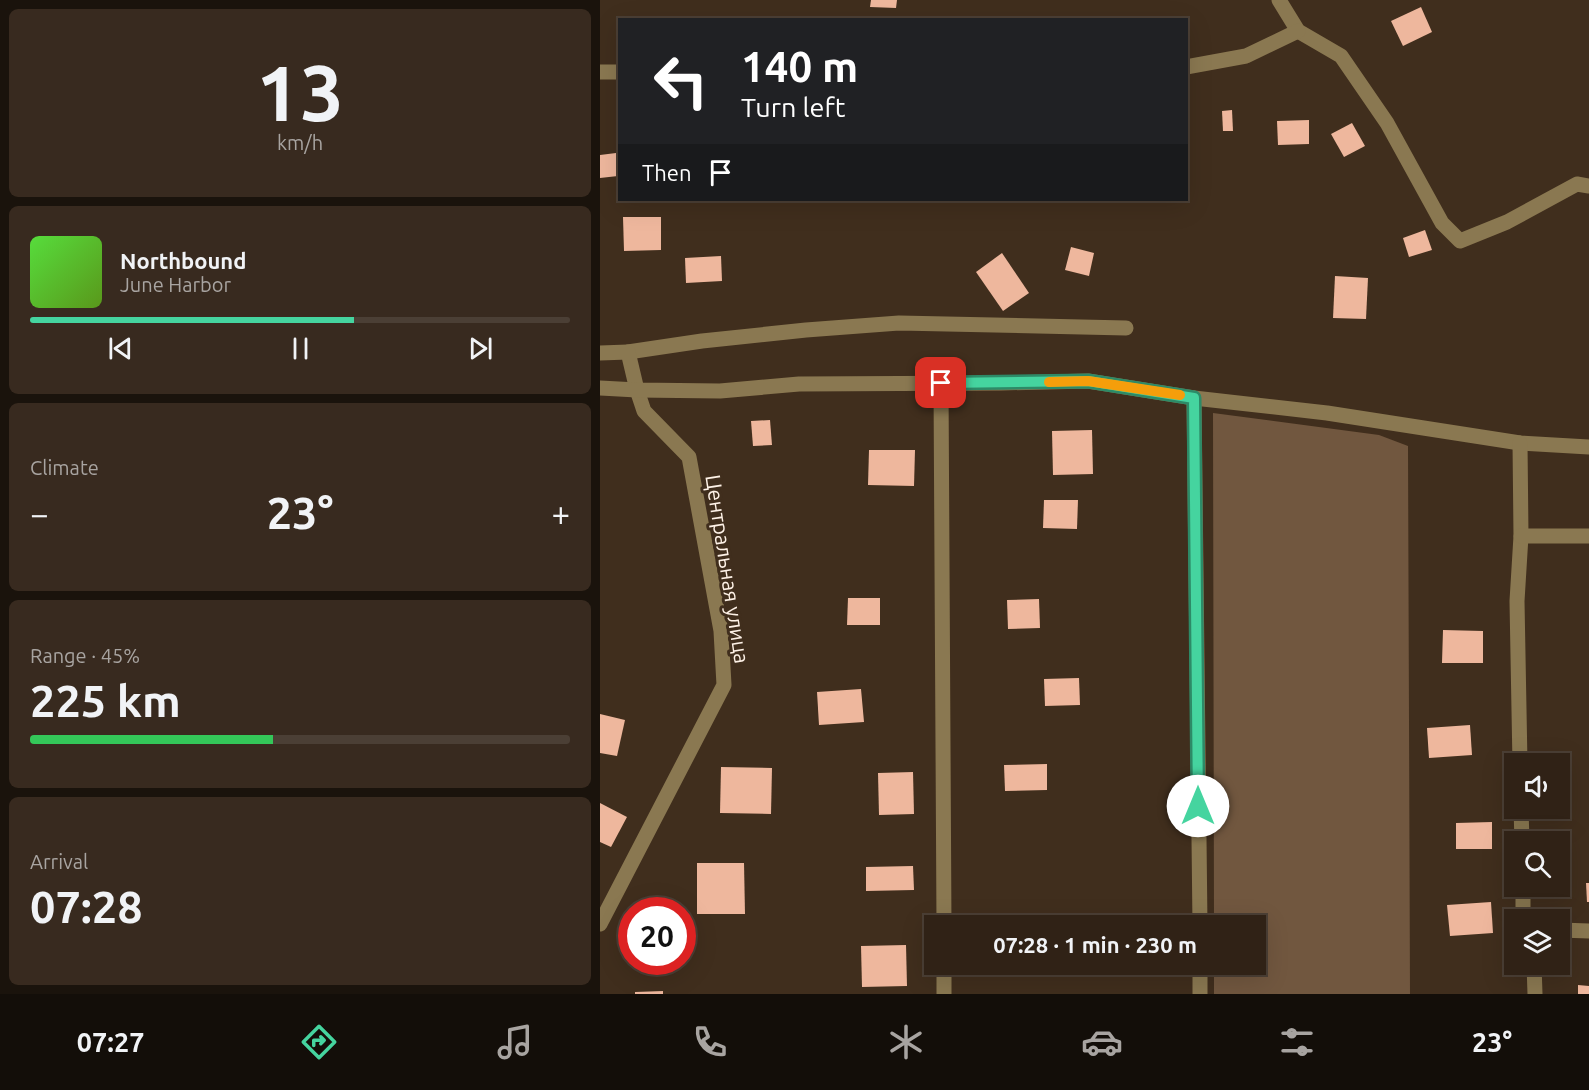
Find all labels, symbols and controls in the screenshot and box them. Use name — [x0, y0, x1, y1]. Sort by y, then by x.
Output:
icon: left — [642, 42, 720, 120]
text: 140 m — [741, 43, 858, 90]
text: 13 — [256, 48, 344, 136]
text: Turn left — [741, 92, 845, 122]
text: km/h — [277, 131, 323, 154]
icon: arrive — [704, 156, 737, 189]
text: Then — [642, 160, 692, 185]
text: Northbound — [120, 248, 246, 273]
text: June Harbor — [120, 273, 231, 296]
icon: previous — [104, 332, 137, 365]
icon: pause — [284, 332, 317, 365]
icon: next — [464, 332, 497, 365]
pin — [915, 357, 966, 408]
icon: arrive — [924, 366, 957, 399]
text: Climate — [30, 456, 99, 479]
street label: Центральная улица — [701, 473, 755, 665]
text: 23° — [267, 487, 333, 538]
text: − — [30, 495, 49, 532]
text: + — [551, 495, 570, 532]
text: Range · 45% — [30, 644, 140, 667]
text: 225 km — [30, 675, 181, 726]
map controls — [1504, 753, 1570, 975]
button: sound — [1504, 753, 1570, 819]
position arrow — [1166, 774, 1230, 838]
button: search — [1504, 831, 1570, 897]
text: Arrival — [30, 850, 88, 873]
text: 07:28 — [30, 881, 143, 932]
speed limit sign: 20 — [618, 897, 696, 975]
button: layers — [1504, 909, 1570, 975]
text: 07:28 · 1 min · 230 m — [993, 932, 1197, 957]
icon: directions — [298, 1021, 340, 1063]
icon: music — [494, 1021, 536, 1063]
icon: phone — [689, 1021, 731, 1063]
icon: climate — [885, 1021, 927, 1063]
icon: car — [1081, 1021, 1123, 1063]
icon: filters — [1276, 1021, 1318, 1063]
text: 07:27 — [77, 1027, 144, 1057]
text: 23° — [1472, 1027, 1512, 1057]

